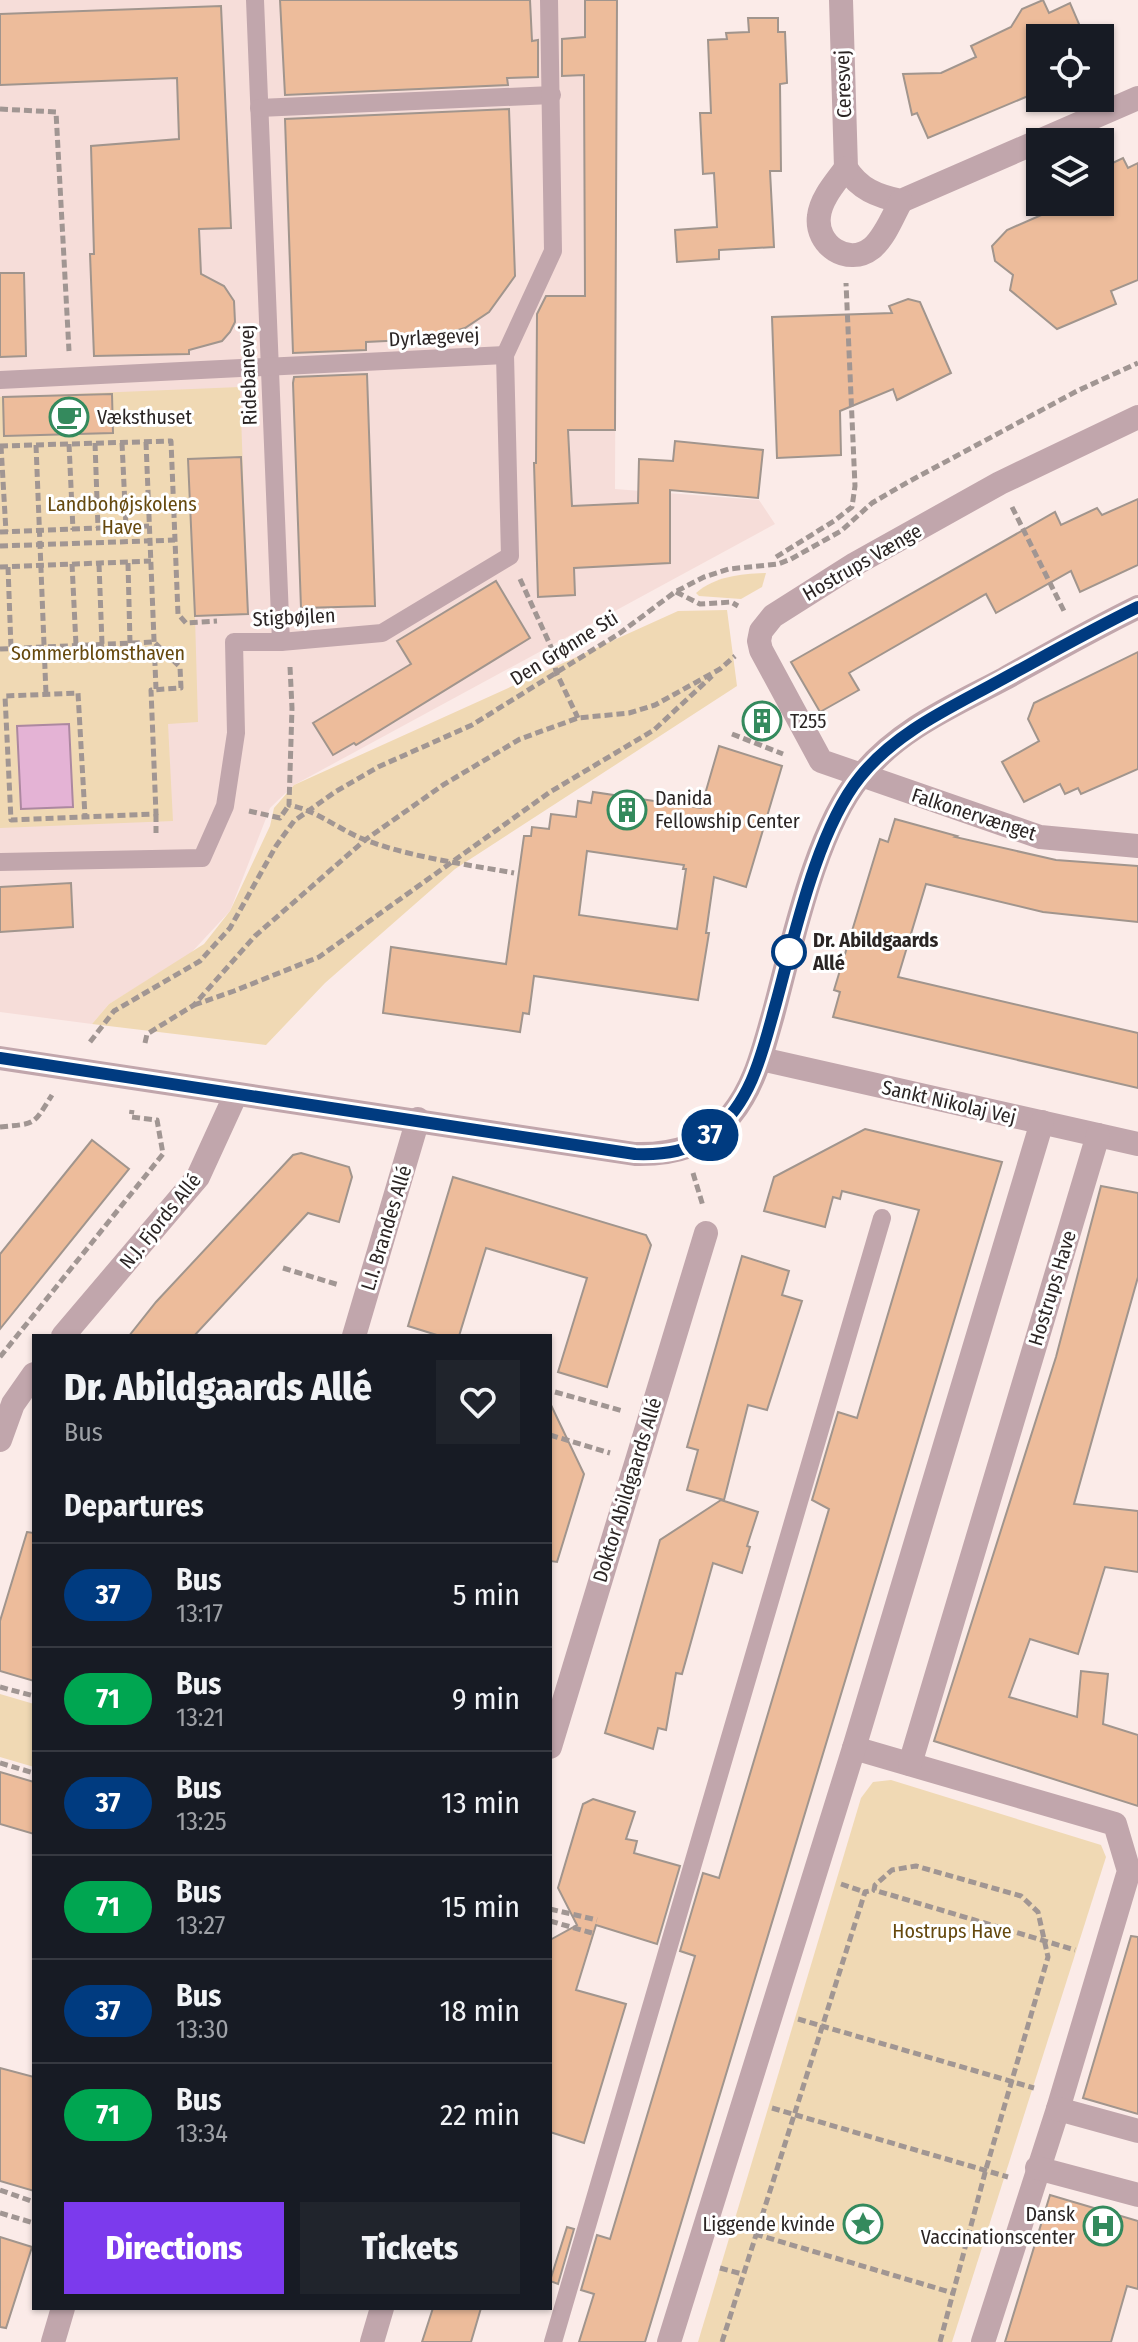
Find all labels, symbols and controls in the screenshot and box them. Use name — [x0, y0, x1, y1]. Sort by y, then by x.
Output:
map controls — [1026, 24, 1114, 216]
button: locate — [1026, 24, 1114, 112]
street label: Ceresvej — [830, 50, 856, 118]
button: layers — [1026, 128, 1114, 216]
street label: Dyrlægevej — [388, 323, 480, 351]
street label: Ridebanevej — [234, 324, 262, 426]
cafe icon: Væksthuset — [48, 396, 90, 438]
place label: Væksthuset — [97, 405, 192, 429]
park label: Landbohøjskolens Have — [47, 492, 197, 539]
street label: Hostrups Vænge — [798, 518, 926, 606]
street label: Stigbøjlen — [252, 603, 336, 631]
street label: Den Grønne Sti — [506, 605, 622, 691]
park label: Sommerblomsthaven — [11, 641, 185, 665]
building icon: T255 — [741, 700, 783, 742]
place label: T255 — [790, 709, 826, 733]
street label: Falkonervænget — [909, 783, 1040, 846]
place label: Danida Fellowship Center — [655, 786, 800, 833]
building icon: Danida Fellowship Center — [606, 789, 648, 831]
place label: Dr. Abildgaards Allé — [812, 928, 938, 975]
marker: Dr. Abildgaards Allé — [772, 935, 806, 969]
street label: Sankt Nikolaj Vej — [880, 1075, 1018, 1129]
line badge: 37 — [674, 1109, 746, 1161]
text: 37 — [697, 1118, 723, 1151]
street label: L.I. Brandes Allé — [356, 1163, 416, 1293]
street label: N.J. Fjords Allé — [114, 1168, 206, 1274]
street label: Hostrups Have — [1023, 1227, 1081, 1349]
button: heart — [436, 1360, 520, 1444]
text: Dr. Abildgaards Allé — [64, 1364, 372, 1410]
street label: Doktor Abildgaards Allé — [587, 1395, 667, 1585]
text: Bus — [64, 1417, 103, 1448]
text: Departures — [64, 1488, 204, 1524]
text: Bus — [176, 1562, 221, 1598]
text: 5 min — [453, 1577, 520, 1613]
text: 37 — [95, 1578, 121, 1611]
text: 13:17 — [176, 1598, 223, 1629]
text: Bus — [176, 1666, 221, 1702]
text: 9 min — [452, 1681, 520, 1717]
text: 71 — [96, 1682, 120, 1715]
text: 13:21 — [176, 1702, 224, 1733]
text: Bus — [176, 1770, 221, 1806]
text: 13 min — [441, 1785, 520, 1821]
text: 37 — [95, 1786, 121, 1819]
text: 13:25 — [176, 1806, 227, 1837]
text: Bus — [176, 1874, 221, 1910]
text: 15 min — [441, 1889, 520, 1925]
text: 71 — [96, 1890, 120, 1923]
text: 13:27 — [176, 1910, 225, 1941]
park label: Hostrups Have — [892, 1919, 1012, 1943]
text: Bus — [176, 1978, 221, 2014]
text: 18 min — [440, 1993, 520, 2029]
text: 37 — [95, 1994, 121, 2027]
text: 13:30 — [176, 2014, 229, 2045]
text: Bus — [176, 2082, 221, 2118]
text: 22 min — [440, 2097, 520, 2133]
text: 71 — [96, 2098, 120, 2131]
text: 13:34 — [176, 2118, 228, 2149]
button: Directions — [64, 2202, 284, 2294]
button: Tickets — [300, 2202, 520, 2294]
place label: Dansk Vaccinationscenter — [921, 2202, 1076, 2249]
place icon: Liggende kvinde — [842, 2203, 884, 2245]
hospital icon: Dansk Vaccinationscenter — [1082, 2205, 1124, 2247]
place label: Liggende kvinde — [703, 2212, 835, 2236]

